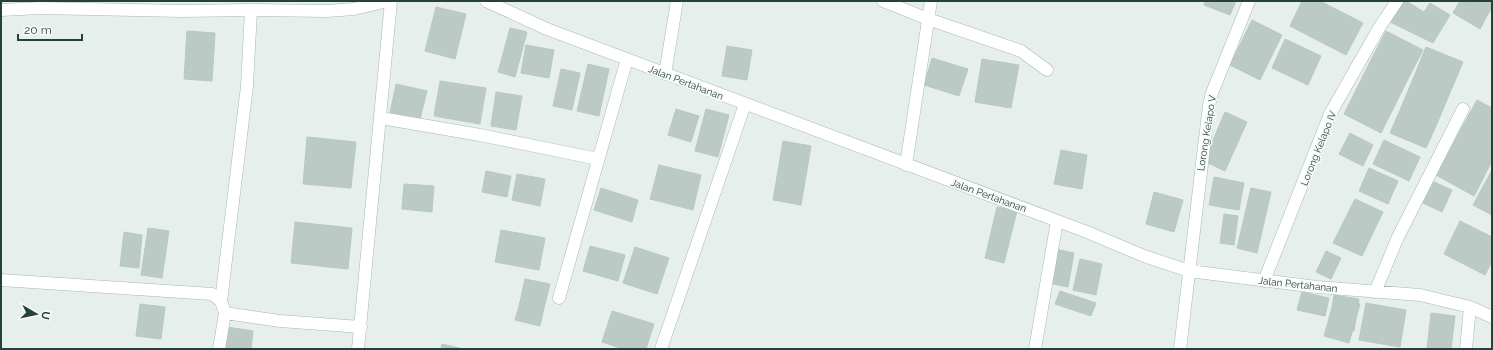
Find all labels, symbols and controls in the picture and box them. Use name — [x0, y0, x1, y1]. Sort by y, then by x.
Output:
scale bar — [18, 16, 82, 42]
text: 20 m — [24, 23, 52, 37]
street label: Jalan Pertahanan — [647, 63, 725, 102]
street label: Lorong Kelapo V — [1195, 94, 1218, 172]
street label: Lorong Kelapo IV — [1298, 109, 1339, 187]
street label: Jalan Pertahanan — [950, 177, 1028, 214]
street label: Jalan Pertahanan — [1258, 275, 1338, 294]
north arrow — [16, 294, 56, 334]
text: U — [38, 310, 52, 321]

